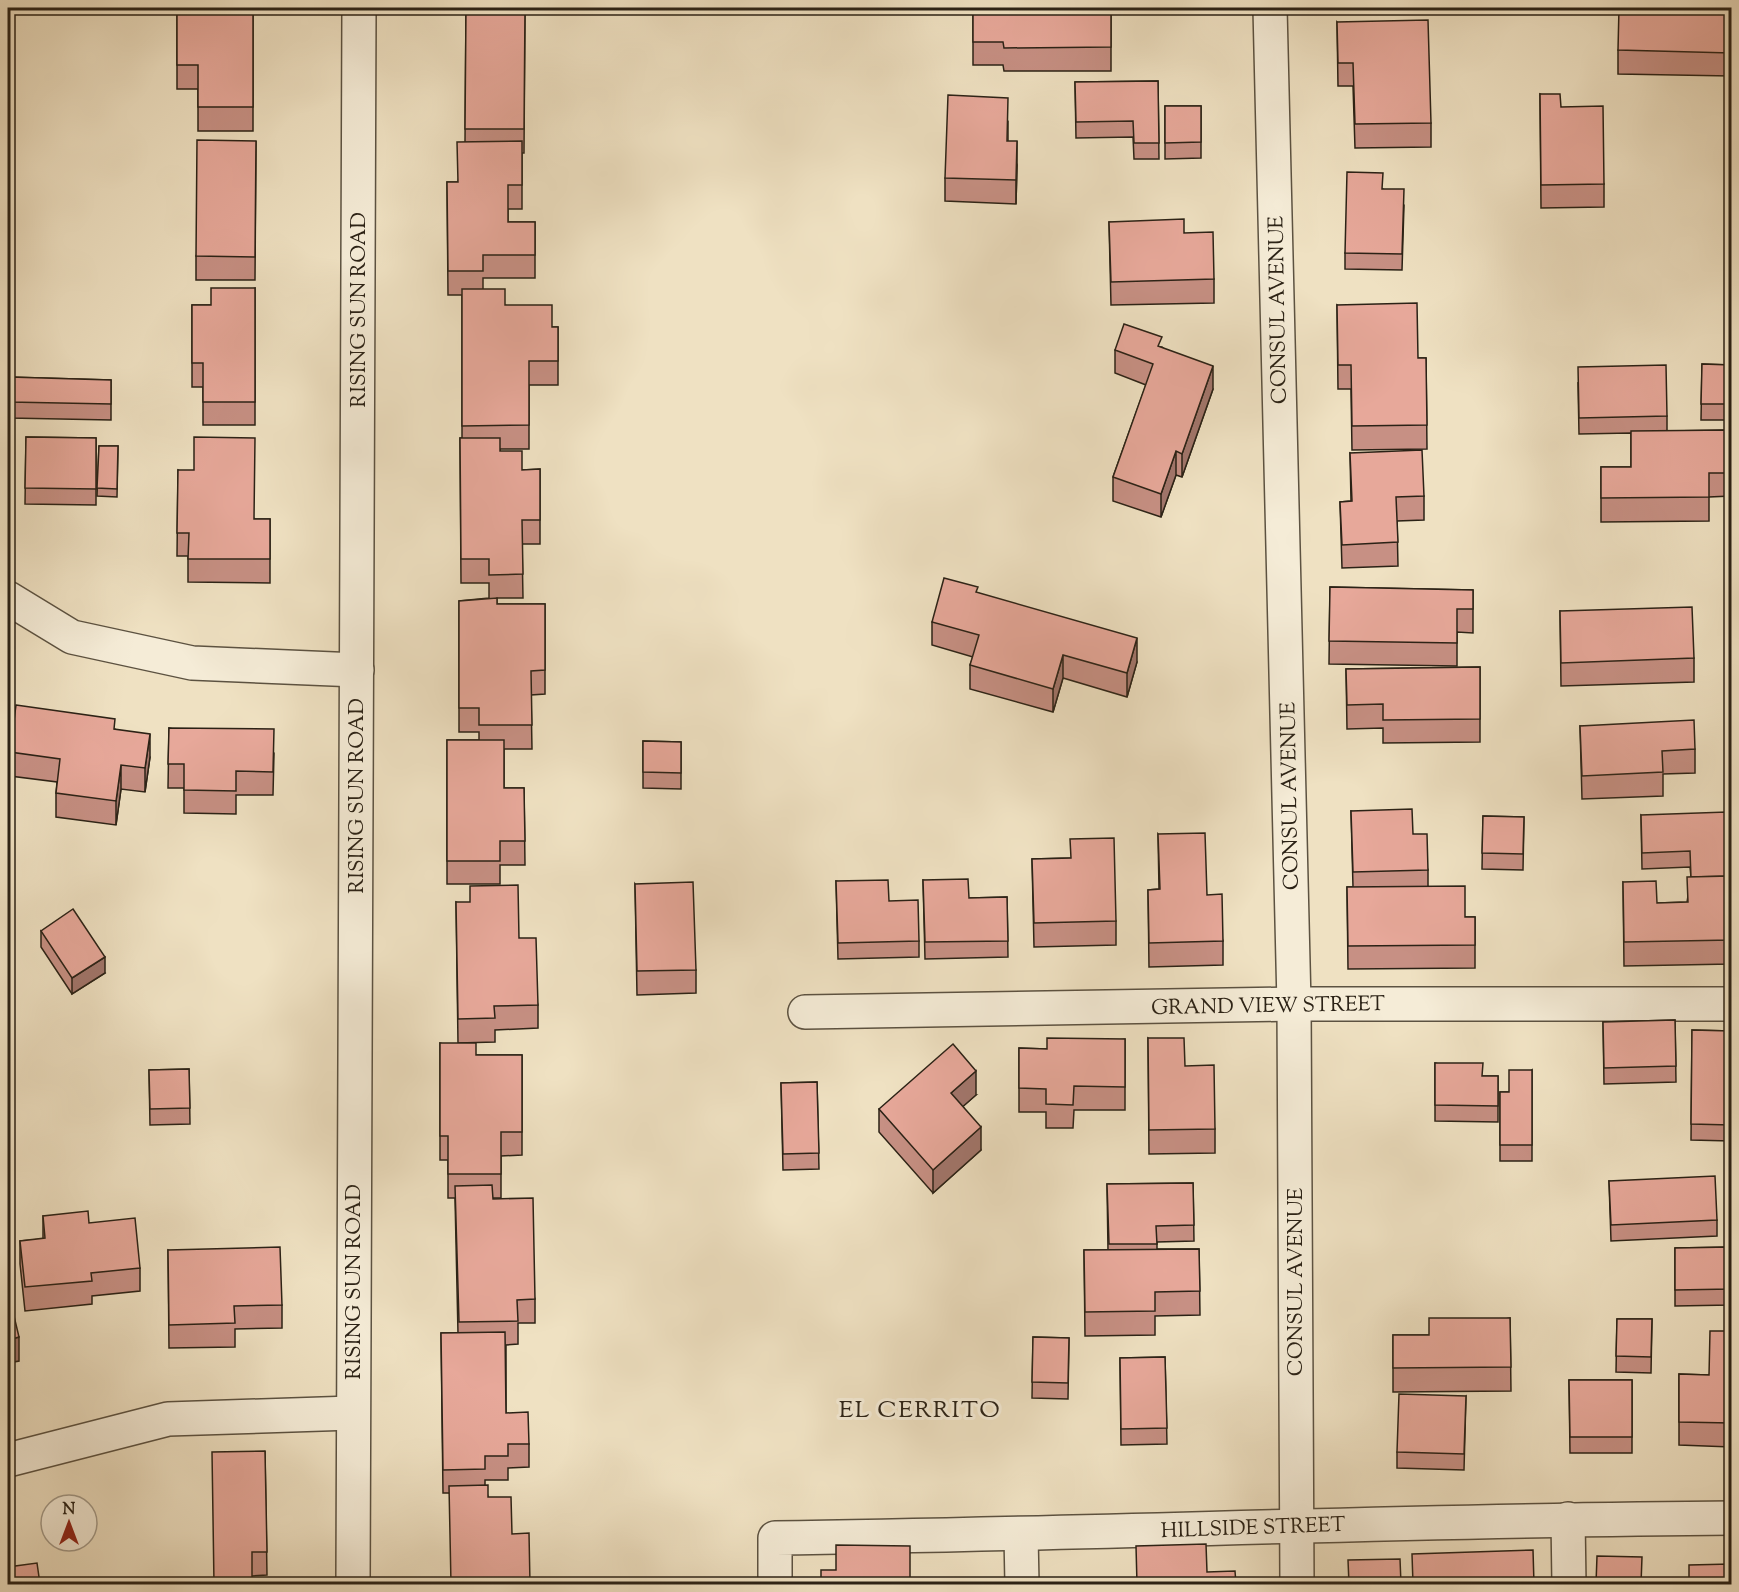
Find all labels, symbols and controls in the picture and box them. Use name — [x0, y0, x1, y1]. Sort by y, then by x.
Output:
street label: RISING SUN ROAD — [345, 212, 375, 408]
street label: CONSUL AVENUE — [1262, 215, 1296, 404]
street label: RISING SUN ROAD — [343, 698, 373, 894]
street label: CONSUL AVENUE — [1274, 701, 1308, 890]
street label: GRAND VIEW STREET — [1151, 990, 1385, 1024]
street label: RISING SUN ROAD — [340, 1184, 370, 1380]
street label: CONSUL AVENUE — [1282, 1188, 1312, 1376]
district label: EL CERRITO — [839, 1394, 1001, 1428]
north arrow — [39, 1493, 99, 1553]
text: N — [63, 1499, 76, 1522]
street label: HILLSIDE STREET — [1160, 1511, 1346, 1547]

